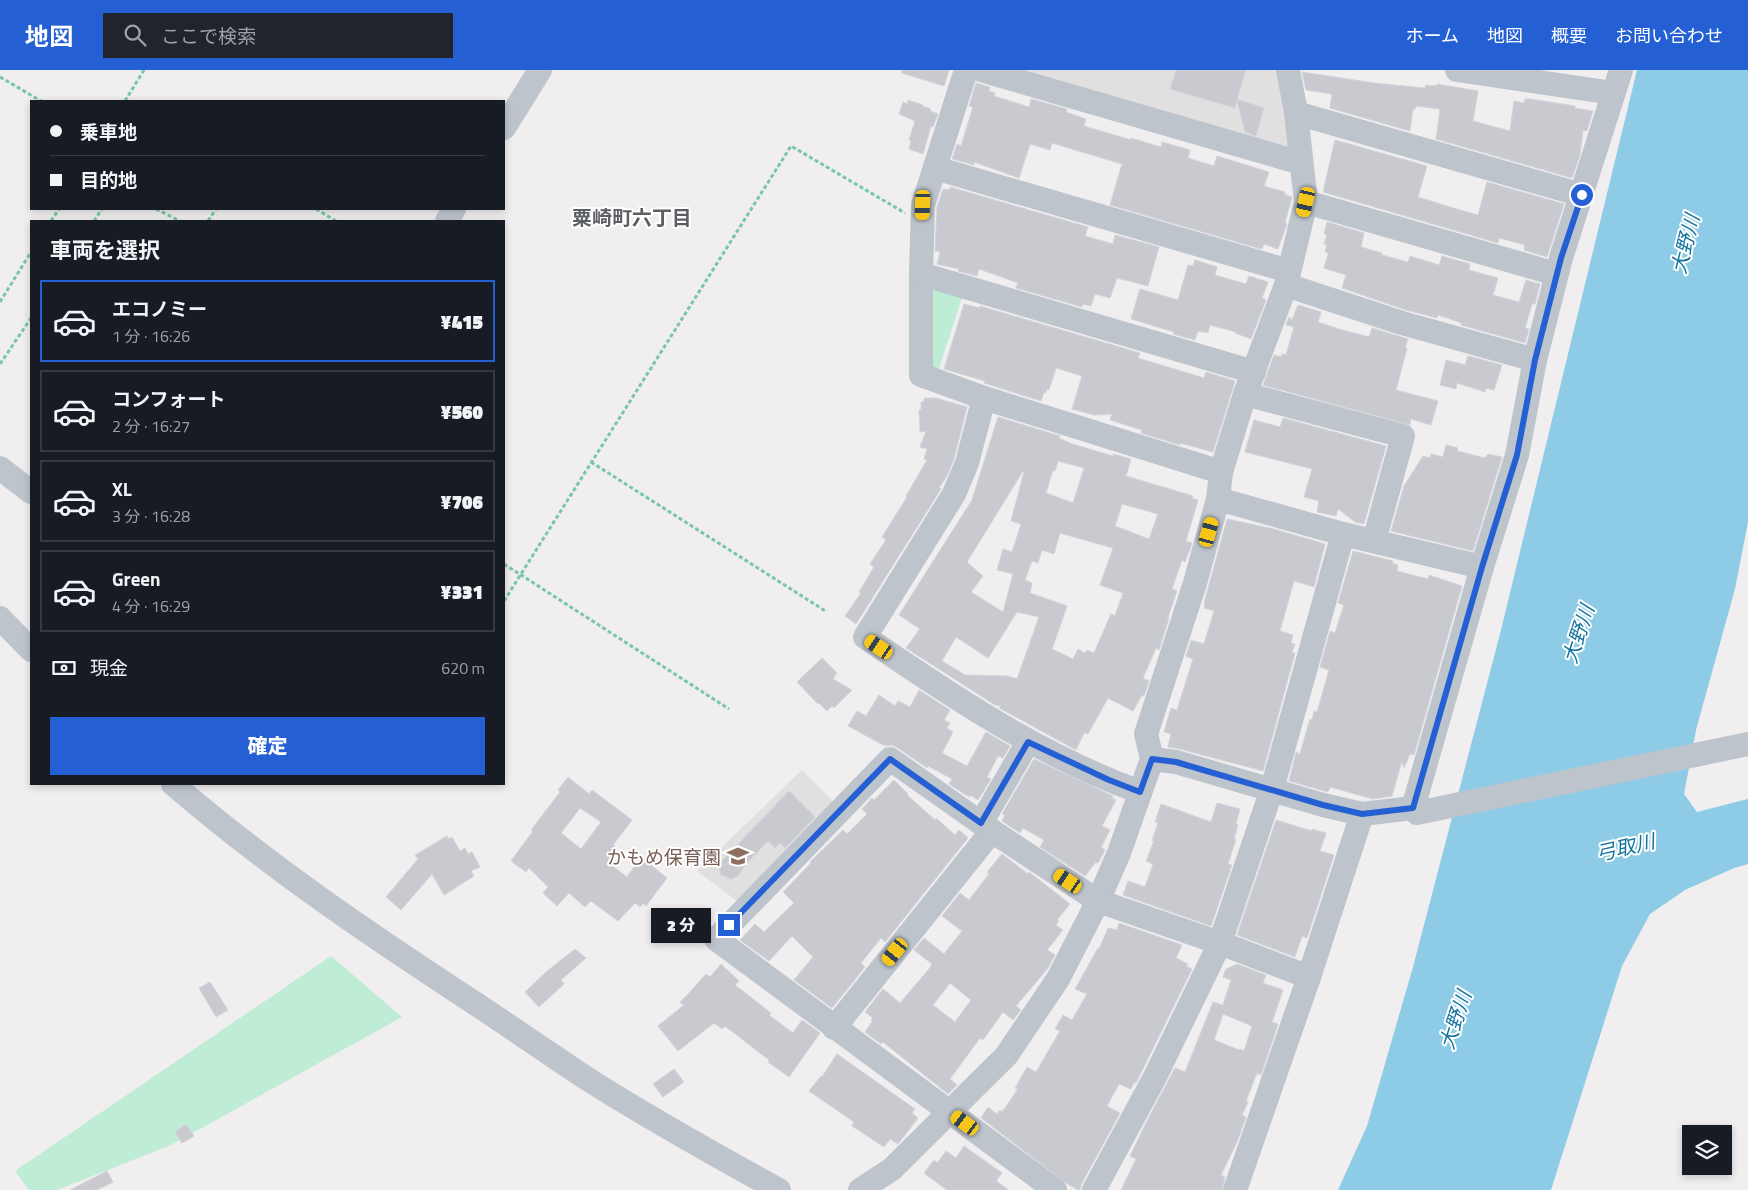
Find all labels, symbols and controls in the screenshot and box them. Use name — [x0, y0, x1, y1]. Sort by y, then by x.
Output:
search box — [103, 13, 453, 58]
text: 地図 — [25, 18, 73, 54]
icon: search — [121, 21, 149, 49]
text: ここで検索 — [161, 21, 256, 50]
text: ホーム — [1406, 22, 1459, 49]
text: 地図 — [1487, 22, 1523, 49]
text: 概要 — [1551, 22, 1587, 49]
text: お問い合わせ — [1615, 22, 1723, 49]
text: 乗車地 — [80, 117, 137, 146]
text: 目的地 — [80, 165, 137, 194]
route start — [1571, 184, 1593, 206]
car — [1295, 186, 1316, 218]
car — [914, 190, 931, 220]
district label: 粟崎町六丁目 — [572, 202, 692, 233]
water label: 大野川 — [1663, 209, 1708, 277]
text: 車両を選択 — [50, 233, 160, 267]
text: エコノミー — [112, 294, 207, 323]
icon: car — [52, 299, 97, 344]
text: ¥415 — [441, 307, 483, 336]
text: 1 分 · 16:26 — [112, 324, 190, 348]
text: コンフォート — [112, 384, 225, 413]
icon: car — [52, 389, 97, 434]
text: ¥560 — [441, 397, 483, 426]
text: 2 分 · 16:27 — [112, 414, 190, 438]
text: XL — [112, 474, 132, 503]
icon: car — [52, 479, 97, 524]
text: ¥706 — [441, 487, 483, 516]
text: 3 分 · 16:28 — [112, 504, 190, 528]
car — [1197, 516, 1220, 548]
text: Green — [112, 564, 161, 593]
icon: car — [52, 569, 97, 614]
text: ¥331 — [441, 577, 483, 606]
text: 4 分 · 16:29 — [112, 594, 190, 618]
water label: 大野川 — [1554, 599, 1603, 667]
car — [862, 632, 895, 662]
text: 現金 — [90, 653, 128, 682]
icon: cash — [50, 654, 78, 682]
text: 620 m — [441, 656, 485, 680]
button: 確定 — [50, 717, 485, 775]
water label: 弓取川 — [1592, 825, 1660, 869]
place label: かもめ保育園 — [607, 842, 721, 871]
school or university icon: かもめ保育園 — [725, 843, 751, 869]
car — [1051, 866, 1084, 896]
callout: 2 分 — [652, 908, 712, 942]
text: 2 分 — [667, 913, 695, 937]
route end — [718, 914, 740, 936]
car — [879, 936, 910, 968]
water label: 大野川 — [1431, 985, 1480, 1053]
car — [948, 1108, 981, 1138]
map controls — [1682, 1125, 1732, 1175]
button: layers — [1682, 1125, 1732, 1175]

